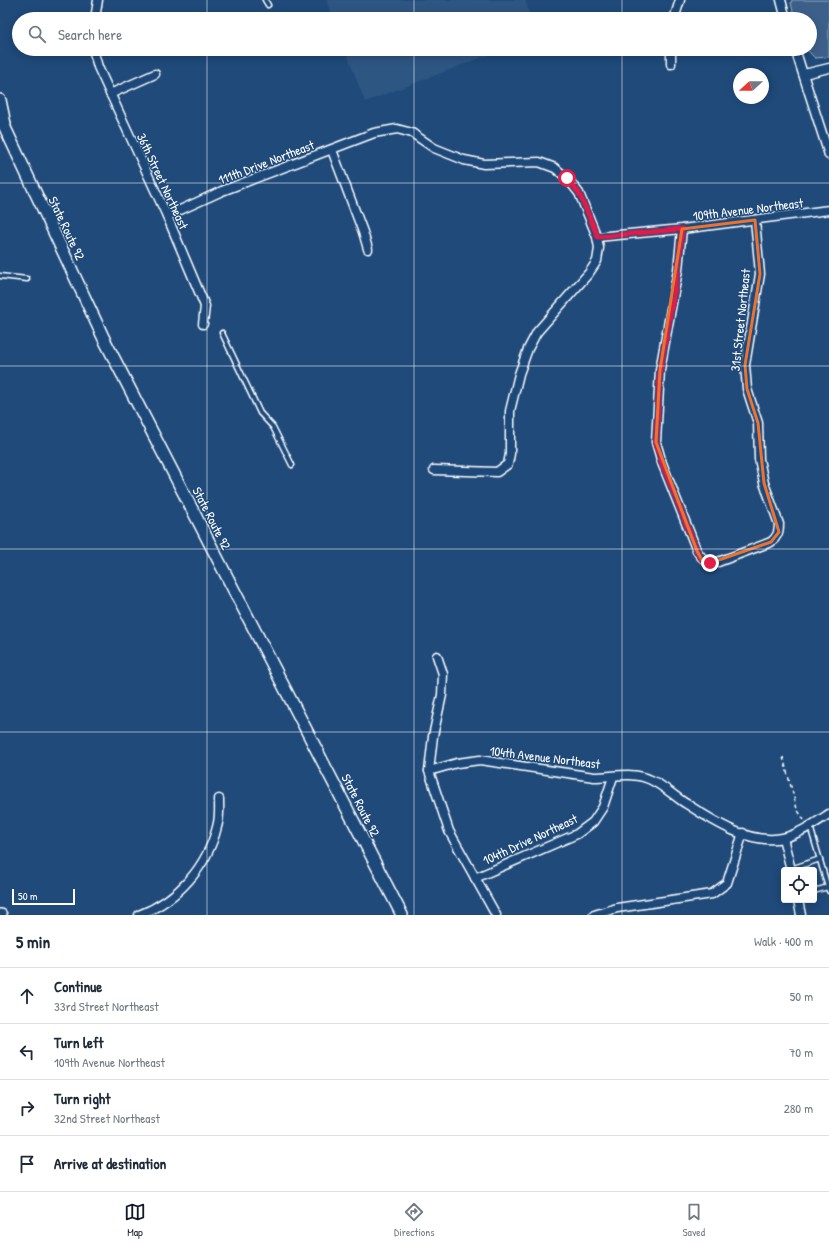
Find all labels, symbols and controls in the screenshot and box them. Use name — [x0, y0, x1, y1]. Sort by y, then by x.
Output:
search box — [12, 12, 817, 56]
icon: search — [26, 23, 48, 45]
text: Search here — [58, 24, 122, 45]
north arrow — [733, 68, 769, 104]
street label: 36th Street Northeast — [133, 130, 193, 232]
street label: 111th Drive Northeast — [215, 135, 317, 189]
route start — [558, 169, 576, 187]
street label: State Route 92 — [44, 193, 90, 263]
street label: 109th Avenue Northeast — [692, 193, 805, 225]
street label: 31st Street Northeast — [726, 267, 754, 372]
street label: State Route 92 — [189, 484, 235, 552]
route end — [701, 554, 719, 572]
street label: 104th Avenue Northeast — [489, 741, 602, 773]
street label: State Route 92 — [338, 771, 384, 839]
street label: 104th Drive Northeast — [480, 809, 581, 869]
map controls — [781, 867, 817, 903]
button: locate — [781, 867, 817, 903]
scale bar — [12, 887, 75, 906]
text: 50 m — [18, 889, 38, 903]
text: 5 min — [16, 930, 50, 953]
text: Walk · 400 m — [754, 932, 813, 950]
text: Continue — [54, 976, 102, 997]
icon: ahead — [16, 985, 38, 1007]
text: 50 m — [790, 987, 813, 1005]
text: 33rd Street Northeast — [54, 997, 159, 1015]
text: Turn left — [54, 1032, 104, 1053]
icon: left — [16, 1041, 38, 1063]
text: 70 m — [789, 1043, 813, 1061]
text: 109th Avenue Northeast — [54, 1053, 165, 1071]
text: Turn right — [54, 1088, 110, 1109]
icon: right — [16, 1097, 38, 1119]
text: 280 m — [784, 1099, 813, 1117]
text: 32nd Street Northeast — [54, 1109, 160, 1127]
icon: arrive — [16, 1153, 38, 1175]
text: Arrive at destination — [54, 1153, 166, 1174]
tab: Map — [124, 1201, 146, 1239]
tab: Directions — [394, 1201, 435, 1239]
tab: Saved — [683, 1201, 705, 1239]

